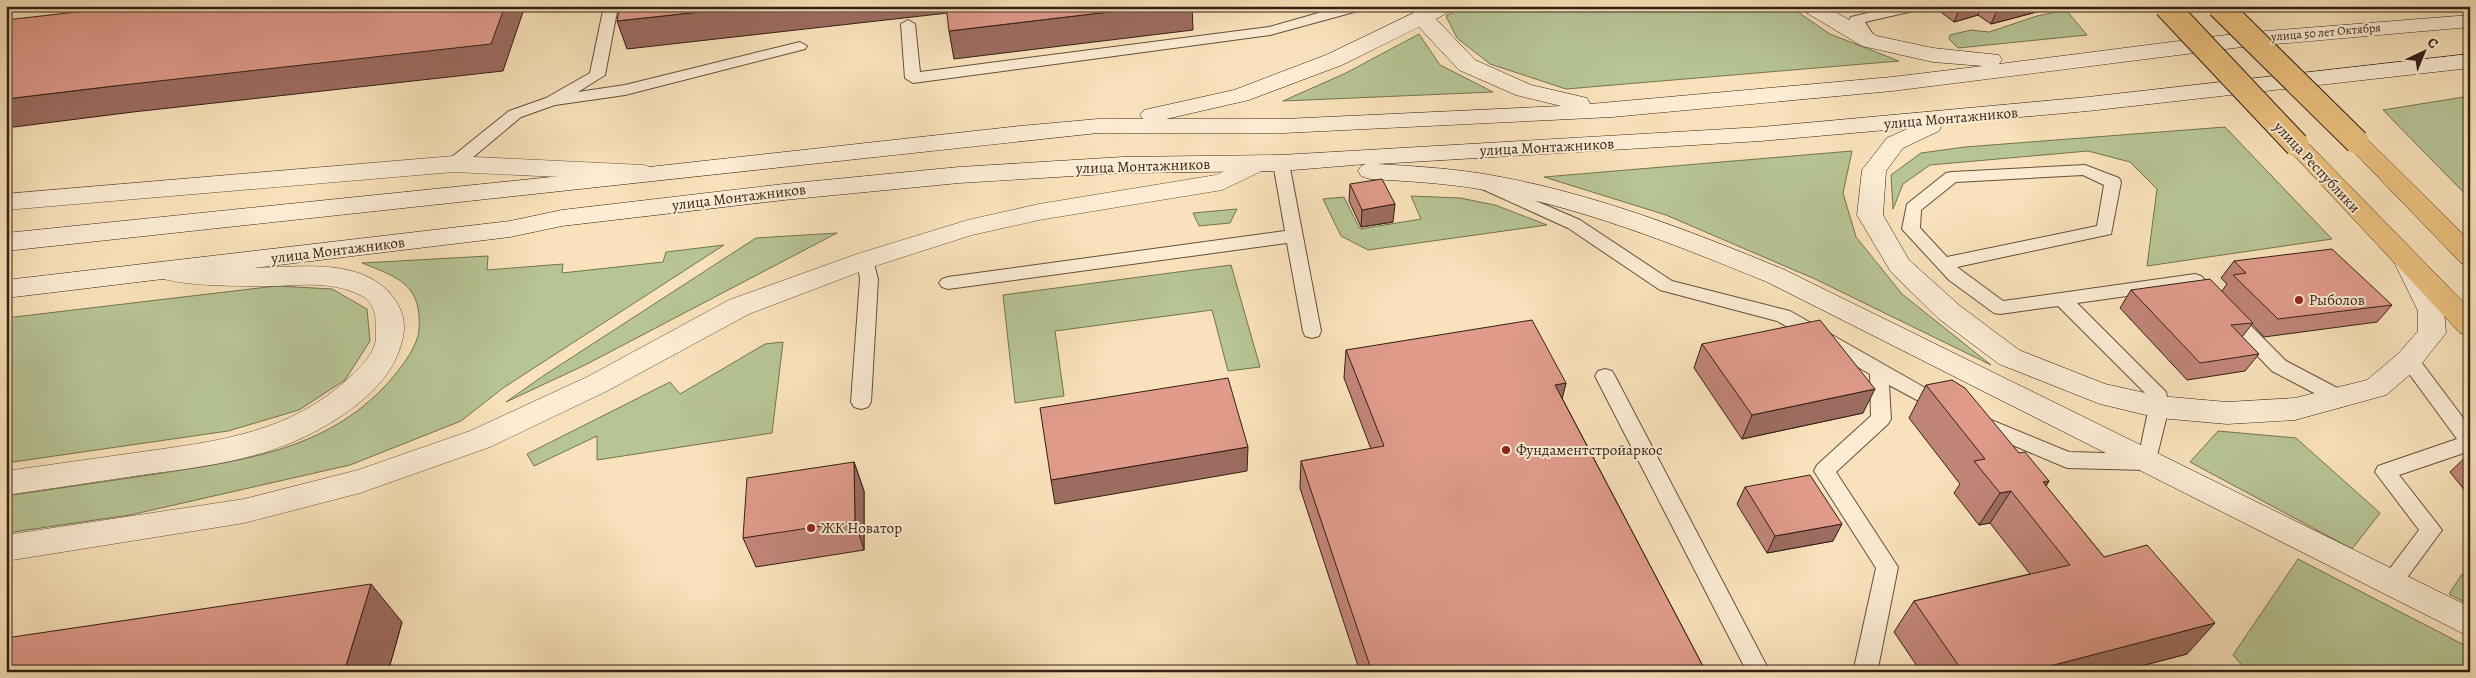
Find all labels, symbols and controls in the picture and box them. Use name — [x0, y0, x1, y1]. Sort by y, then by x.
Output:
street label: улица 50 лет Октября — [2270, 19, 2382, 45]
north arrow — [2398, 28, 2448, 78]
text: С — [2423, 33, 2443, 53]
street label: улица Монтажников — [1882, 102, 2019, 134]
street label: улица Республики — [2269, 116, 2365, 217]
street label: улица Монтажников — [1478, 133, 1615, 161]
street label: улица Монтажников — [1074, 154, 1211, 178]
street label: улица Монтажников — [670, 179, 807, 215]
street label: улица Монтажников — [269, 232, 406, 268]
place label: Рыболов — [2309, 290, 2365, 310]
marker: Рыболов — [2293, 294, 2305, 306]
place label: Фундаментстройаркос — [1516, 440, 1662, 460]
marker: Фундаментстройаркос — [1500, 444, 1512, 456]
place label: ЖК Новатор — [821, 518, 902, 538]
marker: ЖК Новатор — [805, 522, 817, 534]

